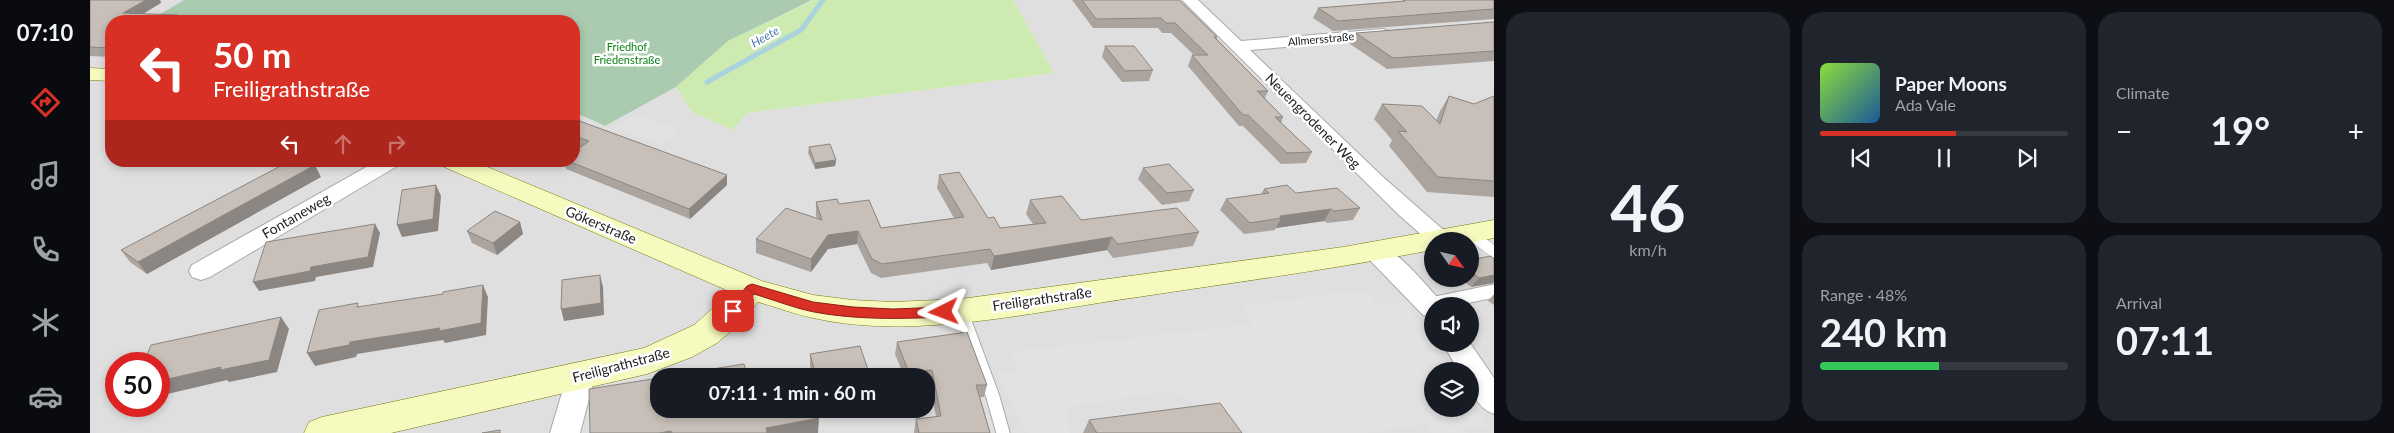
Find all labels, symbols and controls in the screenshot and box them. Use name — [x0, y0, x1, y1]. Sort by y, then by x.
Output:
text: 07:10 — [17, 19, 73, 46]
water label: Heete — [748, 23, 782, 50]
street label: Allmersstraße — [1287, 29, 1355, 48]
text: 50 m — [213, 33, 291, 75]
icon: left — [130, 35, 195, 100]
park label: Friedhof Friedenstraße — [594, 40, 660, 66]
street label: Neuengrodener Weg — [1262, 69, 1365, 172]
text: Paper Moons — [1895, 72, 2007, 95]
text: Freiligrathstraße — [213, 75, 370, 102]
text: Climate — [2116, 83, 2169, 102]
icon: directions — [28, 85, 63, 120]
text: Ada Vale — [1895, 95, 1956, 114]
text: 19° — [2210, 107, 2270, 153]
text: − — [2116, 114, 2132, 148]
text: + — [2348, 114, 2364, 148]
icon: left — [276, 130, 304, 158]
icon: ahead — [329, 130, 357, 158]
icon: right — [382, 130, 410, 158]
icon: previous — [1847, 144, 1875, 172]
icon: pause — [1930, 144, 1958, 172]
icon: next — [2013, 144, 2041, 172]
icon: music — [28, 158, 63, 193]
text: 46 — [1610, 168, 1686, 246]
street label: Fontaneweg — [259, 189, 333, 242]
street label: Gökerstraße — [563, 202, 639, 247]
icon: phone — [28, 232, 63, 267]
north arrow — [1424, 232, 1479, 288]
map controls — [1424, 232, 1479, 417]
text: km/h — [1629, 240, 1667, 259]
street label: Freiligrathstraße — [991, 283, 1093, 314]
position arrow — [917, 285, 969, 337]
text: Range · 48% — [1820, 285, 1907, 304]
pin — [712, 290, 754, 332]
text: Arrival — [2116, 293, 2162, 312]
icon: arrive — [719, 297, 747, 325]
button: sound — [1424, 297, 1479, 352]
icon: climate — [28, 305, 63, 340]
text: 240 km — [1820, 309, 1948, 355]
text: 07:11 — [2116, 317, 2214, 363]
street label: Freiligrathstraße — [570, 343, 671, 386]
speed limit sign: 50 — [105, 352, 170, 417]
button: layers — [1424, 362, 1479, 417]
icon: car — [28, 379, 63, 414]
text: 07:11 · 1 min · 60 m — [709, 381, 876, 404]

